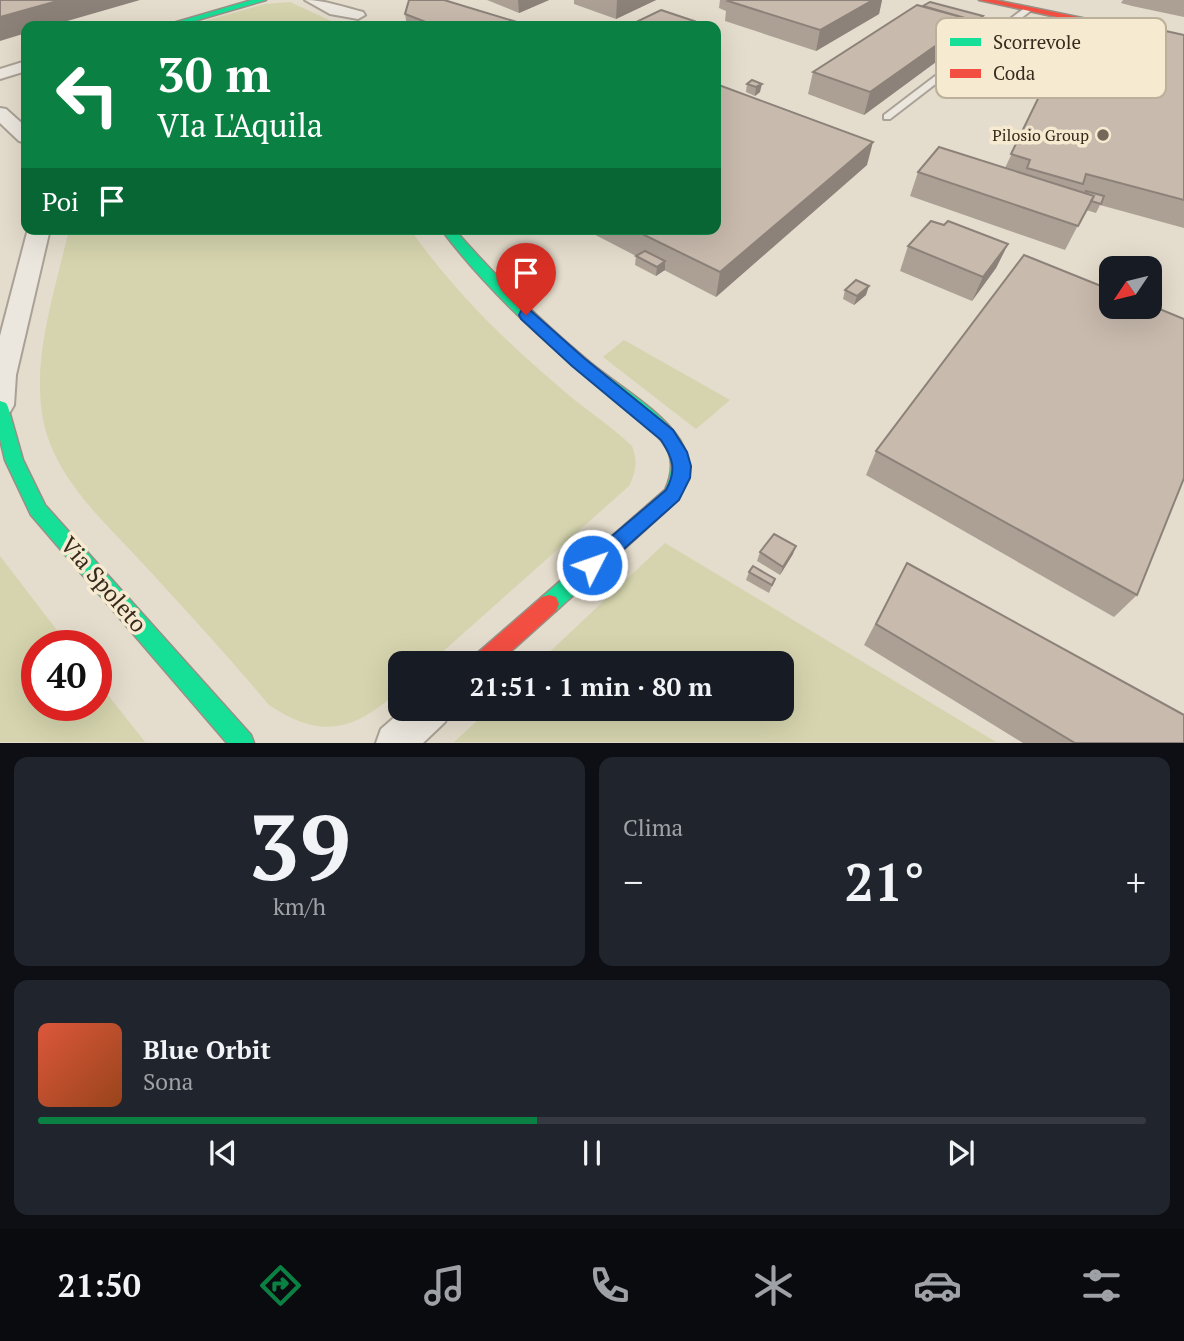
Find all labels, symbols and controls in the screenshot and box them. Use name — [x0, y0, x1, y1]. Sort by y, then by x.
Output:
legend — [936, 18, 1166, 98]
text: Scorrevole — [993, 29, 1081, 54]
text: 30 m — [157, 41, 271, 106]
icon: left — [42, 49, 133, 140]
text: Coda — [993, 60, 1036, 85]
text: VIa L'Aquila — [157, 104, 323, 146]
place label: Pilosio Group — [992, 124, 1089, 146]
marker: Pilosio Group — [1095, 127, 1111, 143]
icon: arrive — [93, 182, 131, 220]
text: Poi — [42, 184, 79, 218]
pin — [496, 243, 556, 315]
icon: arrive — [507, 254, 545, 292]
north arrow — [1099, 256, 1162, 318]
map controls — [1099, 256, 1162, 319]
position arrow — [555, 528, 629, 602]
street label: Via Spoleto — [54, 529, 154, 639]
speed limit sign: 40 — [21, 630, 112, 721]
text: 21:51 · 1 min · 80 m — [470, 669, 712, 703]
text: 39 — [248, 785, 351, 906]
text: Clima — [623, 812, 683, 843]
text: 21° — [844, 847, 925, 916]
text: − — [623, 857, 643, 907]
text: + — [1126, 857, 1146, 907]
text: km/h — [273, 891, 326, 922]
text: Blue Orbit — [143, 1032, 271, 1066]
text: Sona — [143, 1066, 193, 1097]
icon: previous — [204, 1134, 242, 1172]
icon: pause — [573, 1134, 611, 1172]
icon: next — [942, 1134, 980, 1172]
icon: directions — [256, 1261, 305, 1310]
icon: music — [420, 1261, 469, 1310]
icon: phone — [585, 1261, 634, 1310]
icon: climate — [749, 1261, 798, 1310]
icon: car — [913, 1261, 962, 1310]
icon: filters — [1077, 1261, 1126, 1310]
text: 21:50 — [58, 1264, 141, 1306]

